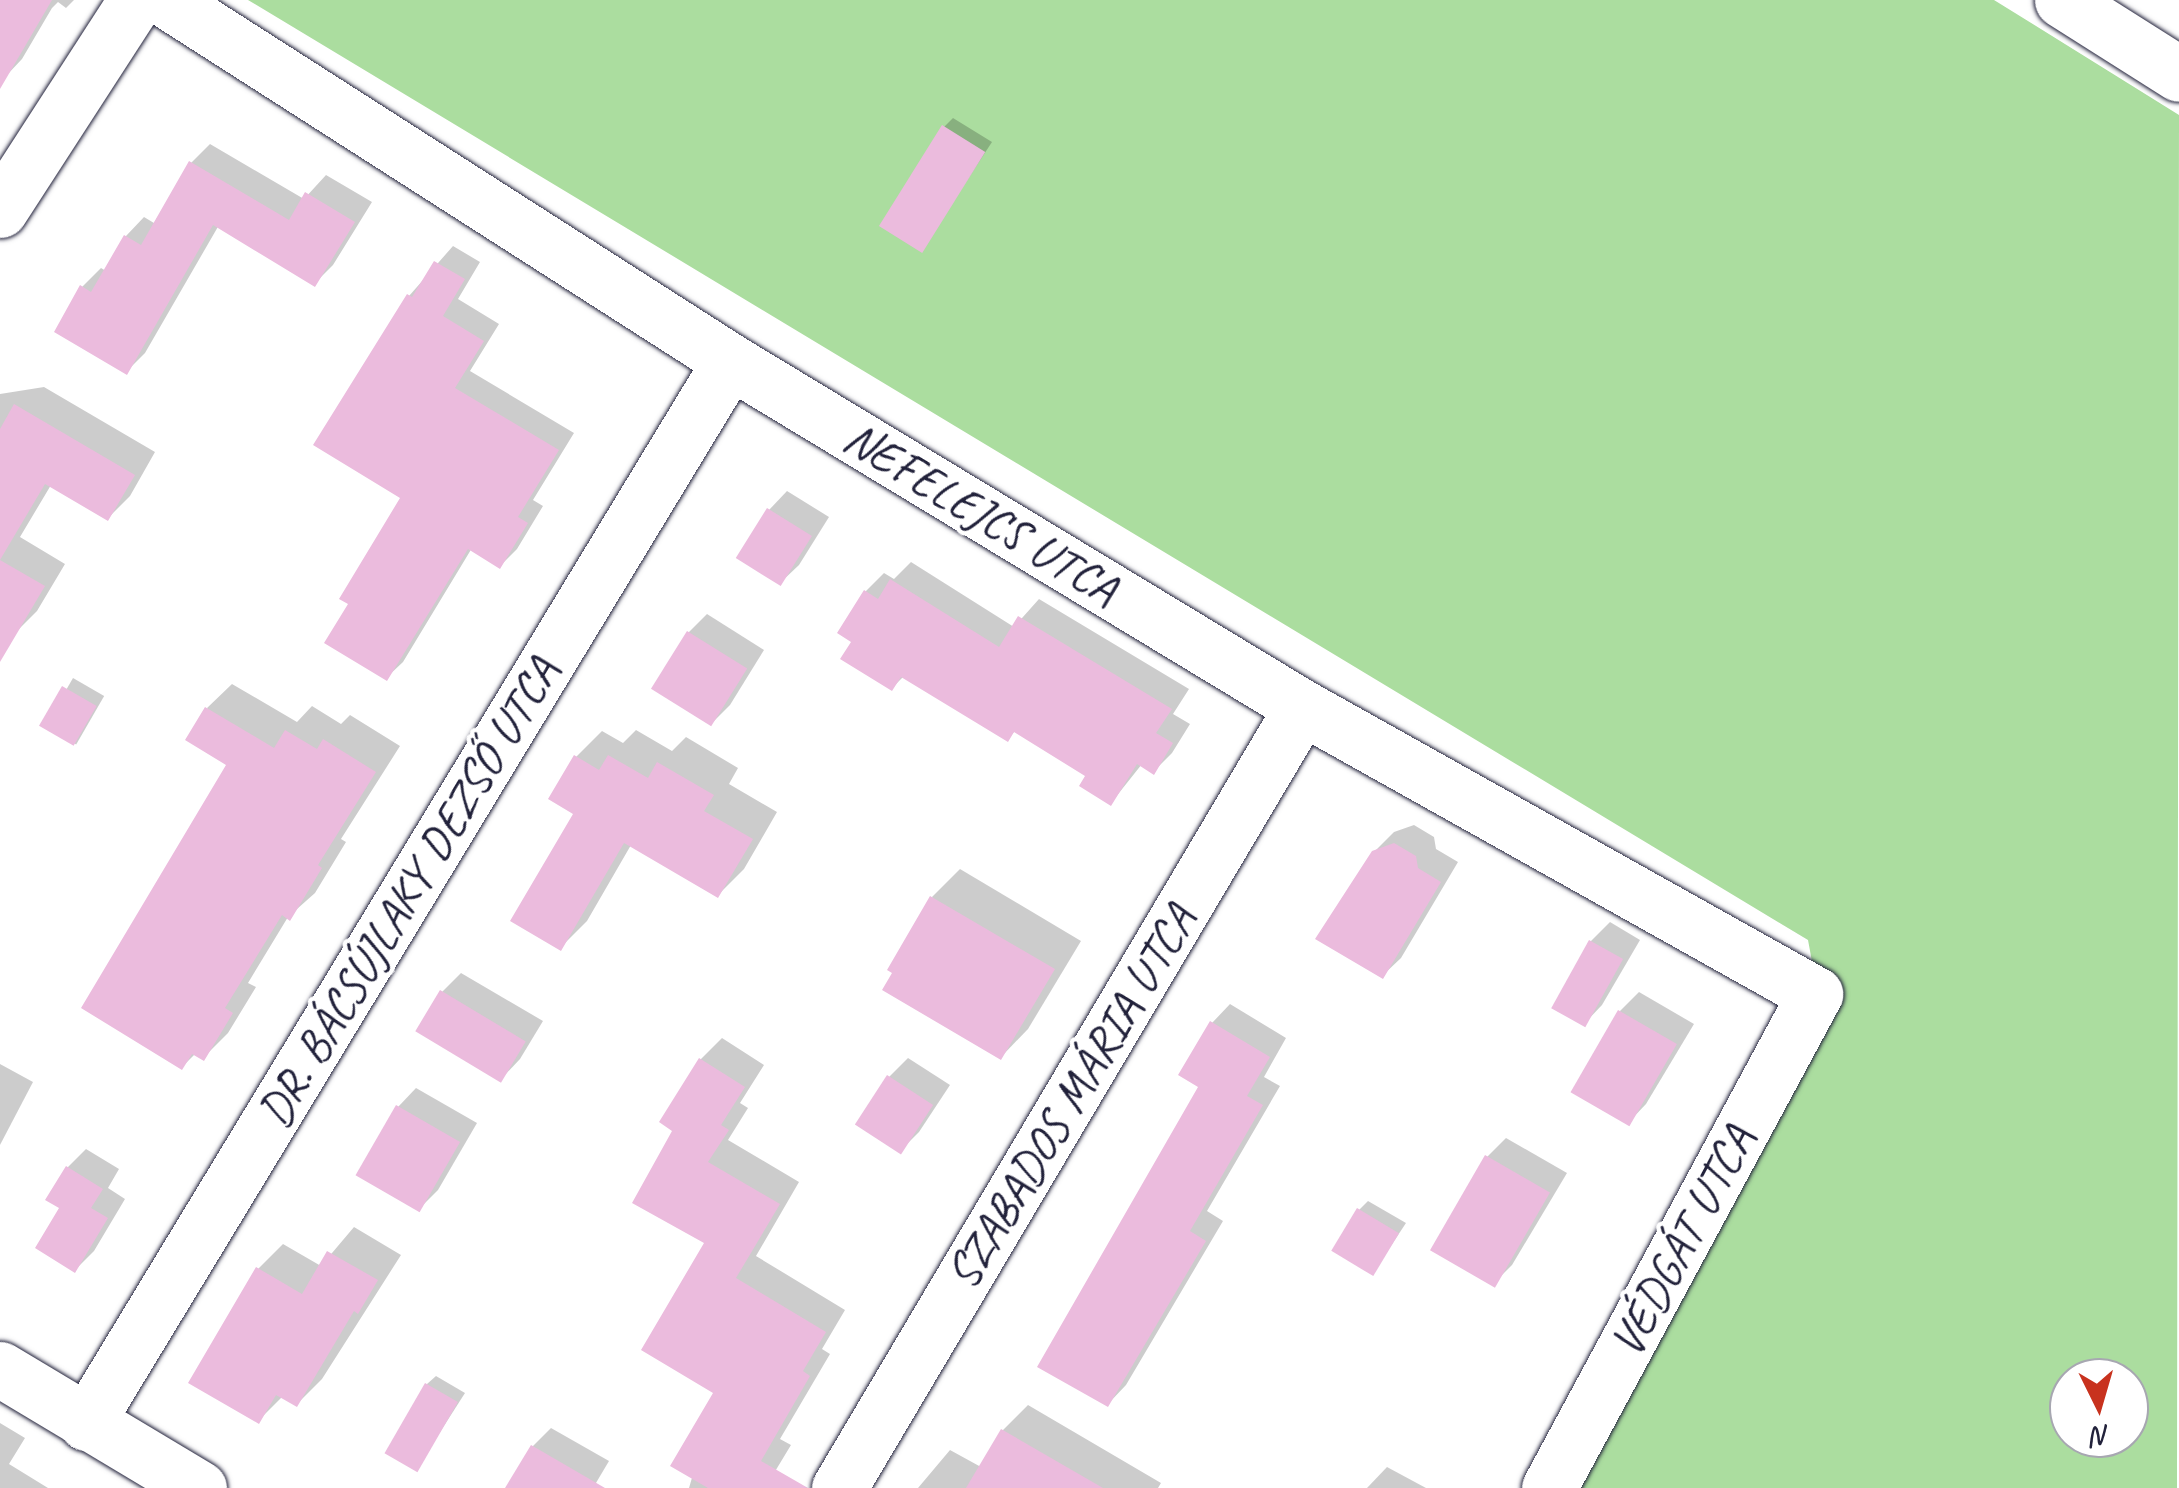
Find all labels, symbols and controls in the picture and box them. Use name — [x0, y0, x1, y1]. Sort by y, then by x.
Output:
street label: NEFELEJCS UTCA — [834, 409, 1128, 617]
street label: DR. BÁCSÚJLAKY DEZSŐ UTCA — [245, 648, 571, 1136]
street label: SZABADOS MÁRIA UTCA — [934, 895, 1208, 1299]
street label: VÉDGÁT UTCA — [1597, 1116, 1767, 1366]
north arrow — [2049, 1358, 2149, 1458]
text: N — [2091, 1418, 2112, 1455]

